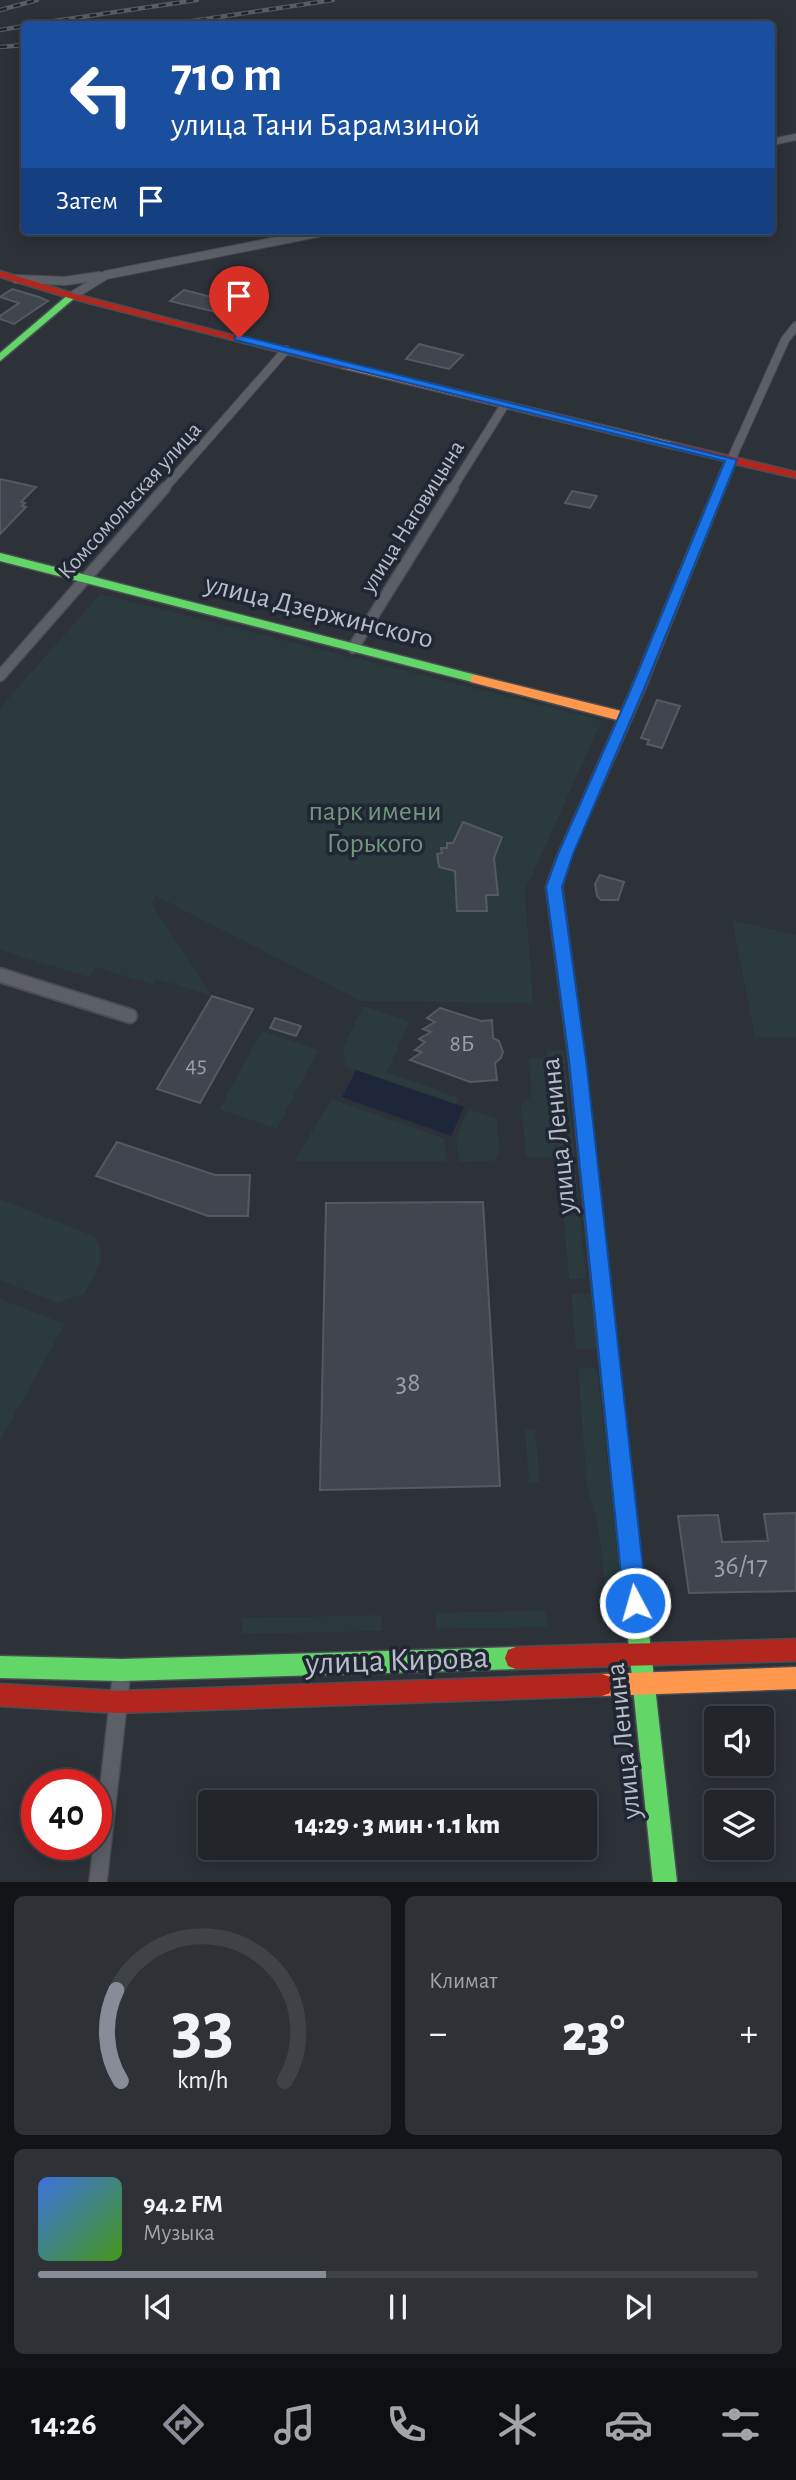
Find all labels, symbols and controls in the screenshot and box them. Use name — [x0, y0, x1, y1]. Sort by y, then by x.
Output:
icon: left — [56, 49, 147, 140]
text: 710 m — [171, 51, 282, 100]
text: улица Тани Барамзиной — [171, 109, 480, 141]
icon: arrive — [132, 182, 170, 220]
text: Затем — [56, 188, 118, 214]
pin — [209, 266, 269, 338]
icon: arrive — [220, 277, 258, 315]
street label: Комсомольская улица — [54, 418, 206, 584]
street label: улица Наговицына — [356, 437, 469, 598]
street label: улица Дзержинского — [201, 570, 436, 654]
park label: парк имени Горького — [308, 798, 442, 858]
house number: 8Б — [449, 1032, 475, 1056]
house number: 45 — [185, 1053, 207, 1077]
street label: улица Ленина — [537, 1056, 581, 1217]
house number: 38 — [396, 1369, 420, 1397]
house number: 36/17 — [714, 1552, 768, 1580]
position arrow — [598, 1566, 672, 1640]
street label: улица Кирова — [304, 1641, 489, 1681]
street label: улица Ленина — [602, 1661, 646, 1822]
map controls — [704, 1706, 774, 1860]
button: sound — [704, 1706, 774, 1776]
speed limit sign: 40 — [21, 1769, 112, 1860]
button: layers — [704, 1790, 774, 1860]
text: 14:29 · 3 мин · 1.1 km — [295, 1812, 500, 1838]
text: Климат — [429, 1970, 498, 1993]
text: 33 — [171, 1994, 234, 2067]
text: 23° — [562, 2008, 625, 2060]
text: − — [429, 2015, 447, 2053]
text: + — [740, 2015, 758, 2053]
text: km/h — [177, 2068, 228, 2093]
text: 94.2 FM — [143, 2191, 223, 2217]
text: Музыка — [143, 2222, 215, 2245]
icon: previous — [139, 2288, 177, 2326]
icon: pause — [379, 2288, 417, 2326]
icon: next — [619, 2288, 657, 2326]
icon: directions — [159, 2400, 208, 2449]
icon: music — [270, 2400, 319, 2449]
icon: phone — [382, 2400, 431, 2449]
icon: climate — [493, 2400, 542, 2449]
icon: car — [604, 2400, 653, 2449]
icon: filters — [716, 2400, 765, 2449]
text: 14:26 — [31, 2408, 97, 2440]

